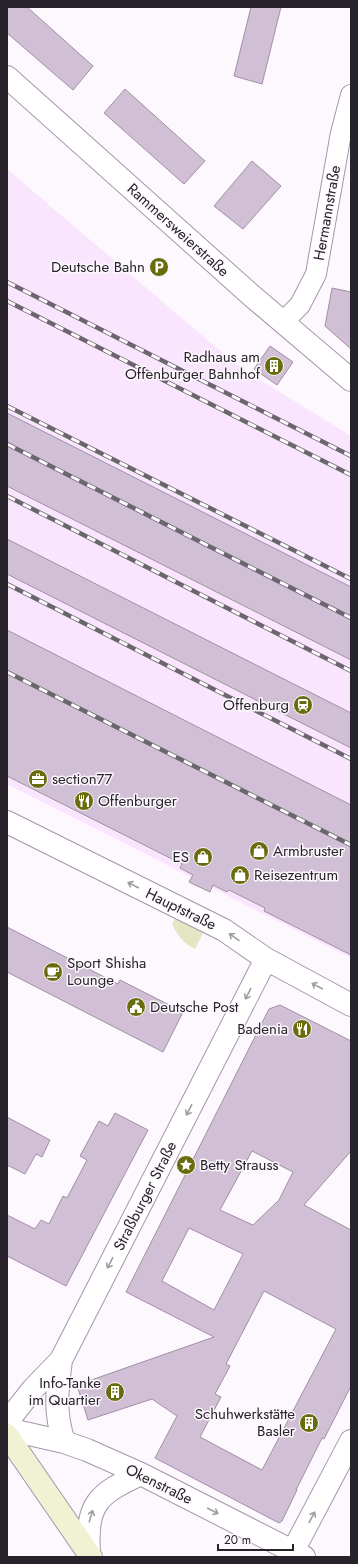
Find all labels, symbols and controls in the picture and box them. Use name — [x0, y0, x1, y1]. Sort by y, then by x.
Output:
street label: Hermannstraße — [308, 163, 346, 262]
street label: Rammersweierstraße — [122, 178, 234, 282]
place label: Deutsche Bahn — [51, 256, 145, 278]
parking icon: Deutsche Bahn — [148, 256, 170, 278]
place label: Radhaus am Offenburger Bahnhof — [125, 346, 261, 385]
building icon: Radhaus am Offenburger Bahnhof — [263, 355, 285, 377]
place label: Offenburg — [223, 694, 289, 716]
station icon: Offenburg — [292, 694, 314, 716]
office icon: section77 — [27, 768, 49, 790]
place label: section77 — [52, 768, 112, 790]
restaurant icon: Offenburger — [73, 790, 95, 812]
place label: Offenburger — [98, 790, 178, 812]
shop icon: Armbruster — [248, 840, 270, 862]
place label: Armbruster — [273, 840, 345, 862]
place label: ES — [173, 846, 189, 868]
shop icon: ES — [192, 846, 214, 868]
shop icon: Reisezentrum — [229, 864, 251, 886]
place label: Reisezentrum — [254, 864, 338, 886]
one-way arrow — [128, 881, 140, 888]
street label: Hauptstraße — [142, 882, 220, 936]
one-way arrow — [228, 933, 239, 941]
place label: Sport Shisha Lounge — [67, 952, 146, 991]
cafe icon: Sport Shisha Lounge — [42, 961, 64, 983]
one-way arrow — [311, 982, 323, 990]
one-way arrow — [244, 988, 251, 1000]
public building icon: Deutsche Post — [125, 996, 147, 1018]
place label: Deutsche Post — [150, 996, 239, 1018]
place label: Badenia — [237, 1018, 288, 1040]
restaurant icon: Badenia — [291, 1018, 313, 1040]
one-way arrow — [185, 1104, 192, 1116]
street label: Straßburger Straße — [108, 1137, 182, 1255]
place icon: Betty Strauss — [175, 1154, 197, 1176]
place label: Betty Strauss — [200, 1154, 279, 1176]
one-way arrow — [106, 1257, 114, 1269]
place label: Info-Tanke im Quartier — [28, 1372, 102, 1411]
building icon: Info-Tanke im Quartier — [104, 1381, 126, 1403]
place label: Schuhwerkstätte Basler — [195, 1403, 296, 1442]
building icon: Schuhwerkstätte Basler — [298, 1412, 320, 1434]
street label: Okenstraße — [122, 1458, 196, 1510]
one-way arrow — [206, 1507, 218, 1515]
one-way arrow — [88, 1509, 95, 1522]
one-way arrow — [308, 1511, 316, 1523]
scale bar — [218, 1526, 293, 1552]
text: 20 m — [224, 1531, 251, 1549]

